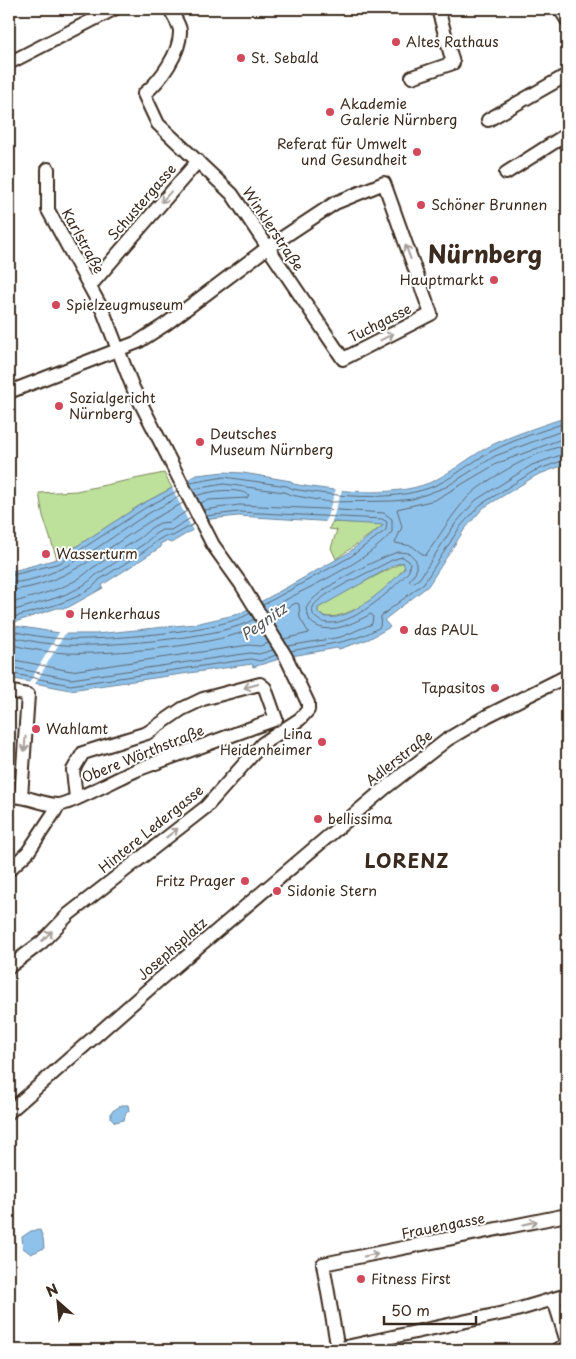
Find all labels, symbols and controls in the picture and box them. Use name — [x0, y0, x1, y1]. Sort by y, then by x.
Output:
place label: Altes Rathaus — [406, 31, 499, 52]
marker: Altes Rathaus — [390, 36, 402, 48]
place label: St. Sebald — [251, 47, 319, 68]
marker: St. Sebald — [235, 52, 247, 64]
place label: Akademie Galerie Nürnberg — [340, 93, 457, 130]
marker: Akademie Galerie Nürnberg — [324, 106, 336, 118]
place label: Referat für Umwelt und Gesundheit — [277, 133, 407, 170]
marker: Referat für Umwelt und Gesundheit — [411, 146, 423, 158]
street label: Schustergasse — [102, 159, 181, 245]
street label: Winklerstraße — [238, 183, 309, 275]
one-way arrow — [160, 191, 172, 204]
place label: Schöner Brunnen — [431, 194, 547, 215]
marker: Schöner Brunnen — [415, 199, 427, 211]
street label: Karlstraße — [57, 204, 110, 277]
district label: Nürnberg — [428, 235, 542, 271]
one-way arrow — [403, 245, 412, 260]
place label: Hauptmarkt — [400, 269, 484, 290]
marker: Hauptmarkt — [488, 274, 500, 286]
place label: Spielzeugmuseum — [66, 294, 183, 315]
street label: Tuchgasse — [345, 298, 415, 347]
marker: Spielzeugmuseum — [50, 299, 62, 311]
one-way arrow — [379, 332, 394, 342]
place label: Sozialgericht Nürnberg — [69, 387, 156, 424]
marker: Sozialgericht Nürnberg — [53, 400, 65, 412]
place label: Deutsches Museum Nürnberg — [210, 423, 333, 460]
marker: Deutsches Museum Nürnberg — [194, 436, 206, 448]
place label: Wasserturm — [56, 543, 138, 564]
marker: Wasserturm — [40, 548, 52, 560]
water label: Pegnitz — [235, 595, 293, 645]
place label: Henkerhaus — [80, 603, 160, 624]
marker: Henkerhaus — [64, 608, 76, 620]
place label: das PAUL — [414, 619, 478, 640]
marker: das PAUL — [398, 624, 410, 636]
place label: Tapasitos — [421, 677, 485, 698]
one-way arrow — [243, 682, 259, 691]
marker: Tapasitos — [489, 682, 501, 694]
place label: Wahlamt — [46, 718, 108, 739]
street label: Obere Wörthstraße — [79, 719, 207, 788]
marker: Wahlamt — [30, 723, 42, 735]
place label: Lina Heidenheimer — [220, 723, 312, 760]
street label: Adlerstraße — [361, 725, 437, 790]
one-way arrow — [20, 735, 29, 751]
marker: Lina Heidenheimer — [316, 736, 328, 748]
street label: Hintere Ledergasse — [94, 780, 208, 878]
place label: bellissima — [328, 808, 393, 829]
marker: bellissima — [312, 813, 324, 825]
one-way arrow — [165, 828, 178, 839]
district label: LORENZ — [365, 846, 449, 874]
place label: Fritz Prager — [155, 870, 235, 891]
marker: Fritz Prager — [239, 875, 251, 887]
place label: Sidonie Stern — [287, 880, 377, 901]
marker: Sidonie Stern — [271, 885, 283, 897]
street label: Josephsplatz — [132, 912, 211, 985]
one-way arrow — [41, 930, 53, 942]
street label: Frauengasse — [399, 1207, 486, 1244]
one-way arrow — [522, 1218, 538, 1227]
one-way arrow — [363, 1250, 379, 1259]
place label: Fitness First — [371, 1268, 451, 1289]
marker: Fitness First — [355, 1273, 367, 1285]
north arrow — [32, 1276, 82, 1326]
text: N — [42, 1278, 62, 1302]
scale bar — [384, 1294, 476, 1326]
text: 50 m — [391, 1298, 430, 1321]

